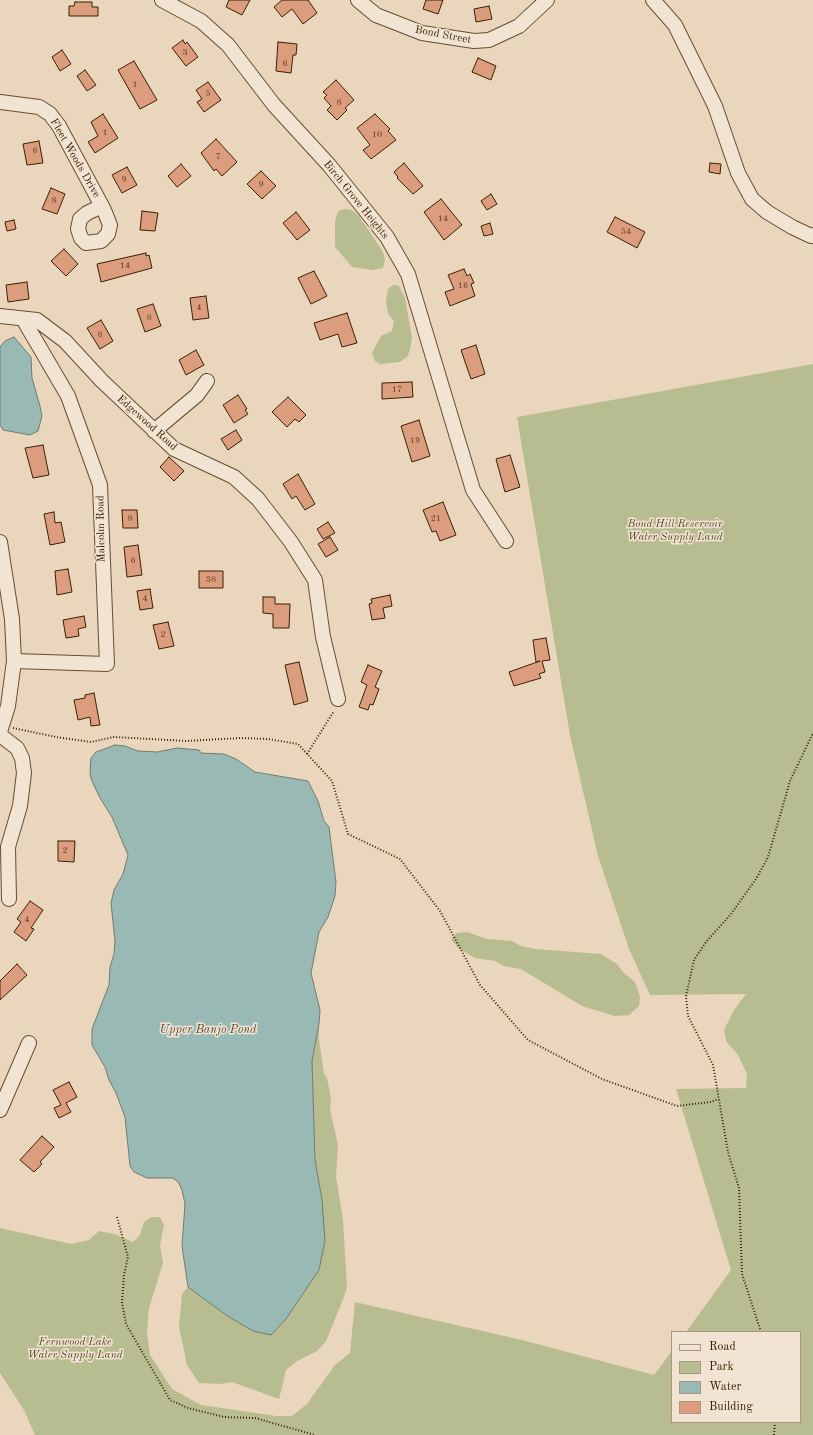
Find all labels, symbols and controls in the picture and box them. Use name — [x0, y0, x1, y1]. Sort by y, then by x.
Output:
street label: Bond Street — [414, 23, 472, 47]
house number: 3 — [182, 48, 188, 58]
house number: 6 — [282, 59, 288, 69]
house number: 1 — [132, 80, 138, 90]
house number: 5 — [205, 89, 211, 99]
house number: 8 — [336, 98, 342, 108]
street label: Fleet Woods Drive — [47, 116, 103, 200]
house number: 1 — [102, 128, 108, 138]
house number: 10 — [372, 130, 382, 140]
house number: 6 — [32, 146, 38, 156]
house number: 7 — [215, 152, 221, 162]
street label: Birch Grove Heights — [320, 158, 392, 242]
house number: 9 — [121, 175, 127, 185]
house number: 9 — [258, 180, 264, 190]
house number: 8 — [51, 196, 57, 206]
house number: 14 — [438, 214, 448, 224]
house number: 54 — [621, 227, 631, 237]
house number: 14 — [120, 261, 130, 271]
house number: 16 — [458, 281, 468, 291]
house number: 4 — [196, 303, 202, 313]
house number: 8 — [146, 313, 152, 323]
house number: 6 — [97, 330, 103, 340]
house number: 17 — [392, 385, 402, 395]
street label: Edgewood Road — [114, 392, 180, 454]
house number: 19 — [410, 436, 420, 446]
street label: Malcolm Road — [94, 495, 108, 563]
house number: 8 — [127, 514, 133, 524]
house number: 21 — [431, 514, 441, 524]
park label: Bond Hill Reservoir Water Supply Land — [627, 517, 723, 543]
house number: 6 — [130, 556, 136, 566]
house number: 38 — [206, 575, 216, 585]
house number: 4 — [142, 594, 148, 604]
house number: 2 — [160, 630, 166, 640]
house number: 2 — [62, 846, 68, 856]
house number: 4 — [24, 915, 30, 925]
water label: Upper Banjo Pond — [160, 1023, 256, 1037]
legend — [671, 1331, 801, 1423]
park label: Fernwood Lake Water Supply Land — [27, 1335, 123, 1361]
text: Road — [709, 1341, 736, 1353]
text: Park — [709, 1361, 734, 1373]
text: Water — [709, 1381, 741, 1393]
text: Building — [709, 1401, 753, 1413]

